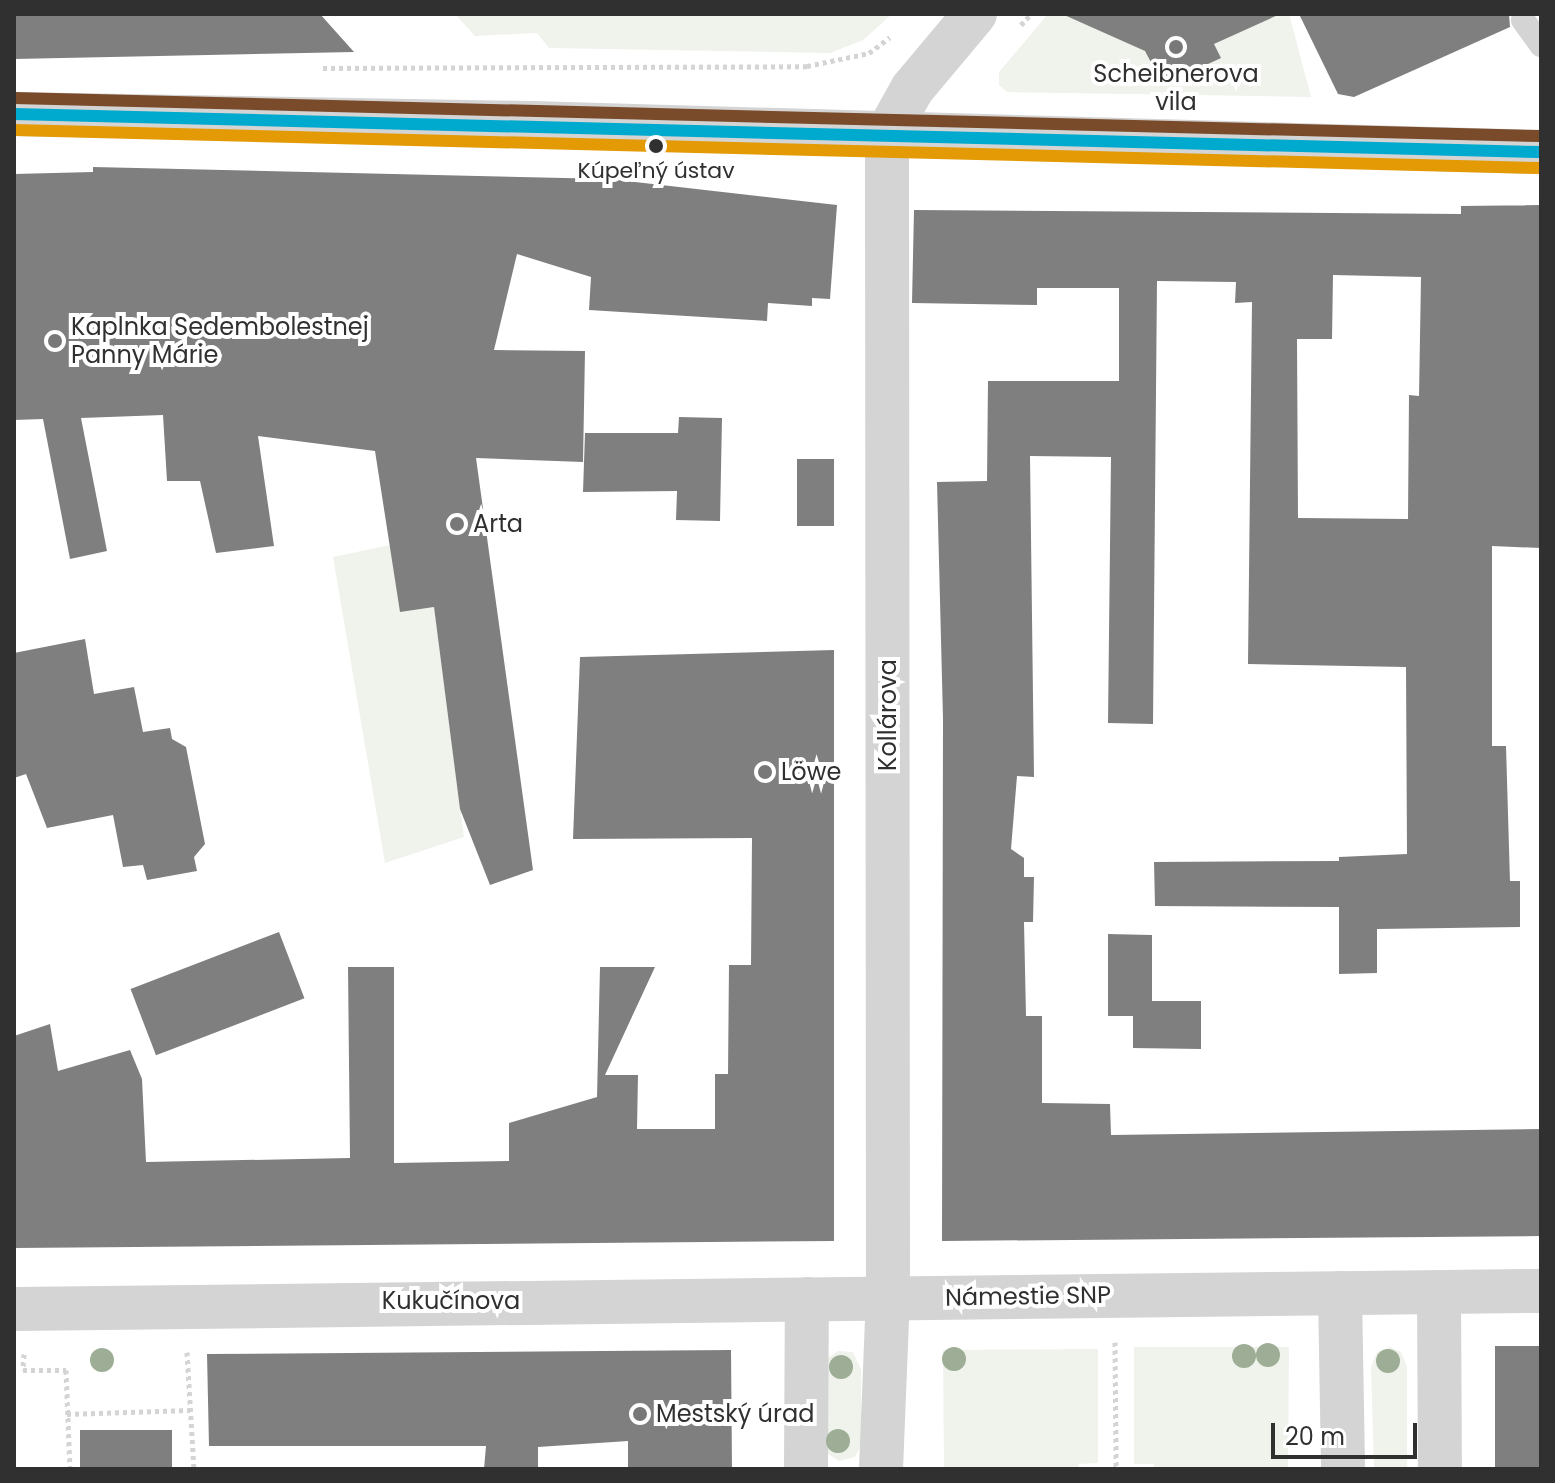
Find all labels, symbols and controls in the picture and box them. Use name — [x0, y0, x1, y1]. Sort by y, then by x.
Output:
marker: Scheibnerova vila — [1167, 38, 1185, 56]
place label: Scheibnerova vila — [1093, 60, 1259, 116]
marker: Kúpeľný ústav — [648, 138, 664, 154]
place label: Kúpeľný ústav — [577, 158, 735, 184]
place label: Kaplnka Sedembolestnej Panny Márie — [71, 313, 369, 369]
marker: Kaplnka Sedembolestnej Panny Márie — [46, 332, 64, 350]
place label: Arta — [473, 510, 523, 538]
marker: Arta — [448, 515, 466, 533]
street label: Kollárova — [874, 659, 902, 771]
place label: Löwe — [781, 758, 841, 786]
marker: Löwe — [756, 763, 774, 781]
street label: Námestie SNP — [945, 1280, 1111, 1312]
street label: Kukučínova — [382, 1287, 520, 1315]
place label: Mestský úrad — [656, 1400, 814, 1428]
marker: Mestský úrad — [631, 1405, 649, 1423]
scale bar — [1275, 1407, 1421, 1457]
text: 20 m — [1285, 1420, 1345, 1453]

